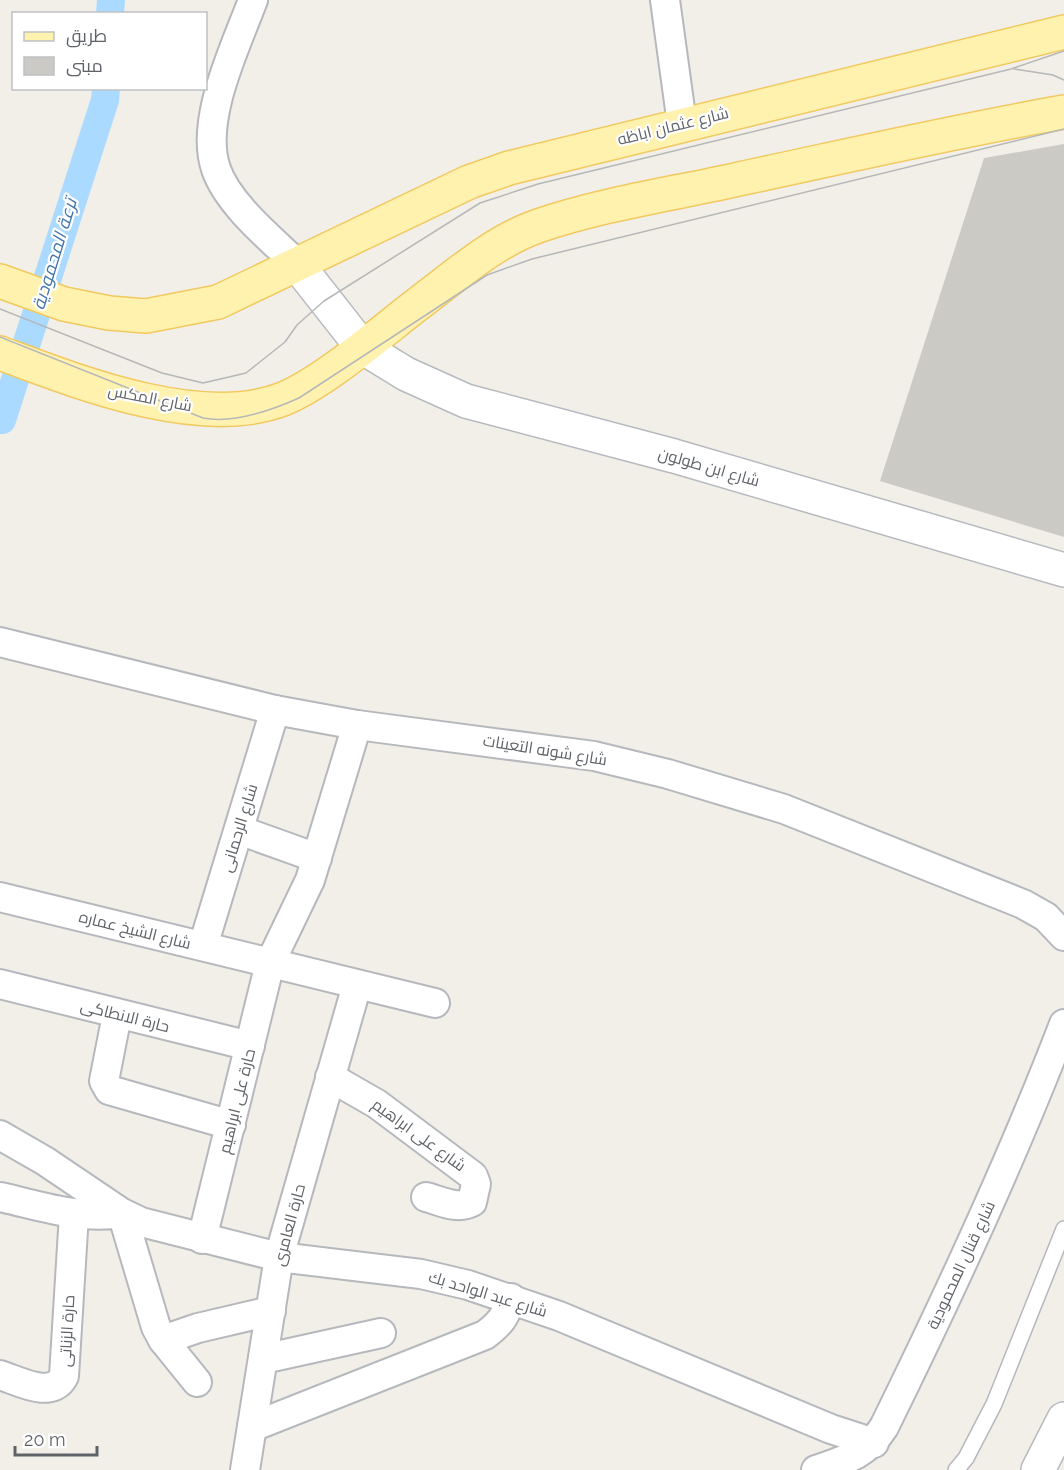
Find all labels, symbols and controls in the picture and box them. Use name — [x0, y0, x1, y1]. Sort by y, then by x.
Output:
legend — [12, 12, 207, 90]
text: طريق — [66, 25, 107, 48]
text: مبنى — [66, 55, 103, 77]
street label: شارع عثمان اباظه — [615, 103, 731, 151]
water label: ترعة المحمودية — [27, 193, 82, 312]
street label: شارع المكس — [106, 381, 194, 417]
street label: شارع ابن طولون — [656, 443, 762, 492]
street label: شارع شونه التعينات — [481, 731, 608, 771]
street label: شارع الرحمانى — [217, 782, 263, 875]
street label: شارع الشيخ عماره — [76, 907, 193, 955]
street label: حارة الانطاكى — [78, 996, 171, 1037]
street label: حارة على ابراهيم — [215, 1047, 261, 1156]
street label: شارع على ابراهيم — [367, 1095, 470, 1177]
street label: حارة العامرى — [269, 1182, 310, 1268]
street label: شارع قنال المحمودية — [923, 1198, 1001, 1333]
street label: شارع عبد الواحد بك — [426, 1267, 550, 1323]
street label: حارة الزناتى — [56, 1294, 79, 1368]
scale bar — [15, 1419, 98, 1457]
text: 20 m — [24, 1429, 66, 1450]

